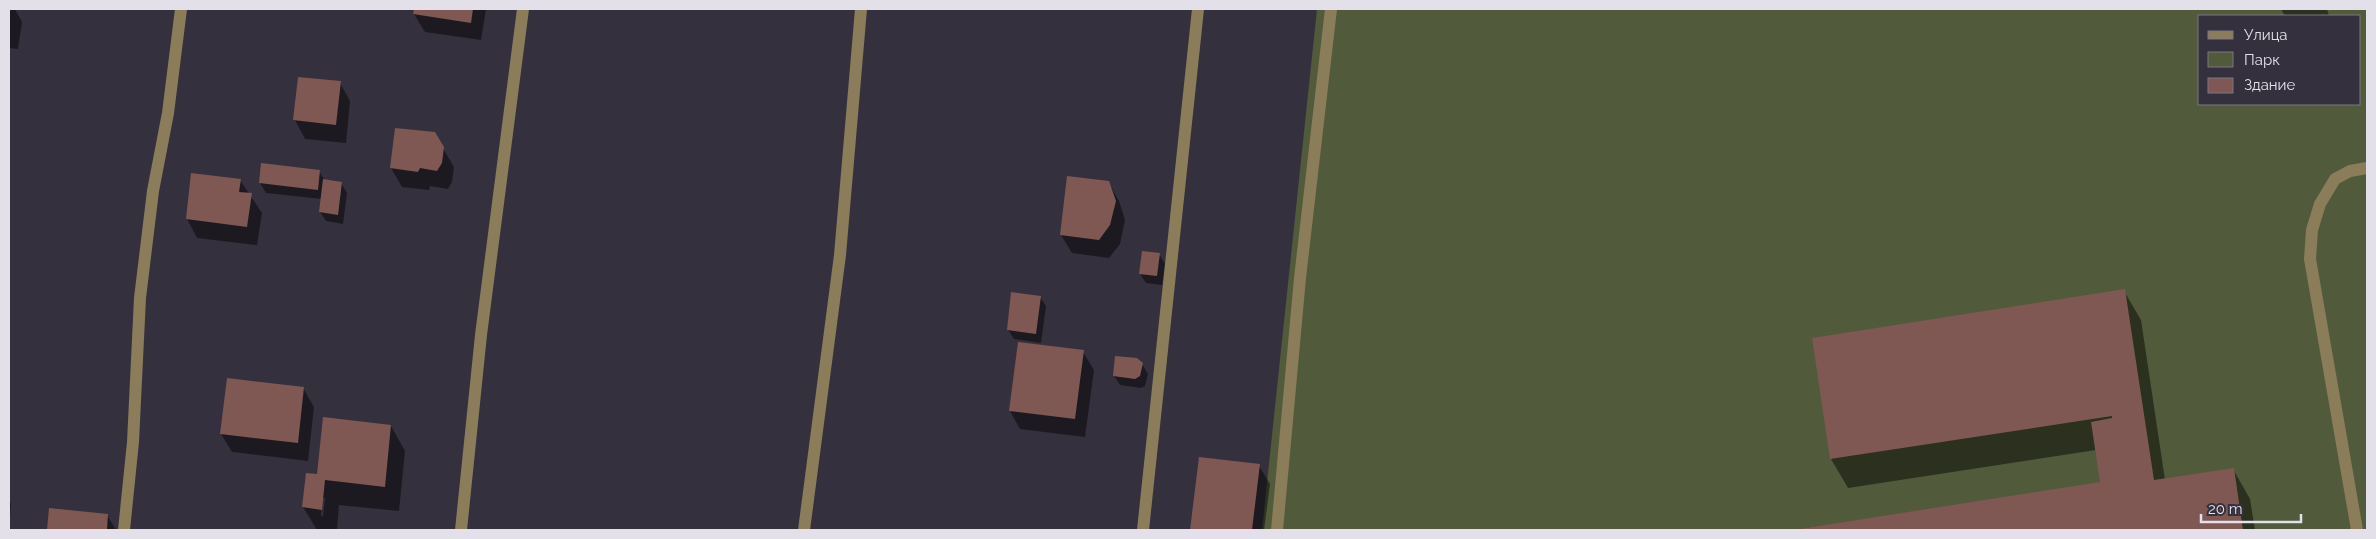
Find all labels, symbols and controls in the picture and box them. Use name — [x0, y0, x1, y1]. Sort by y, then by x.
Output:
legend — [2198, 15, 2361, 105]
text: Улица — [2244, 26, 2288, 44]
text: Парк — [2244, 51, 2280, 69]
text: Здание — [2244, 76, 2296, 94]
scale bar — [2201, 492, 2301, 524]
text: 20 m — [2208, 500, 2243, 518]

